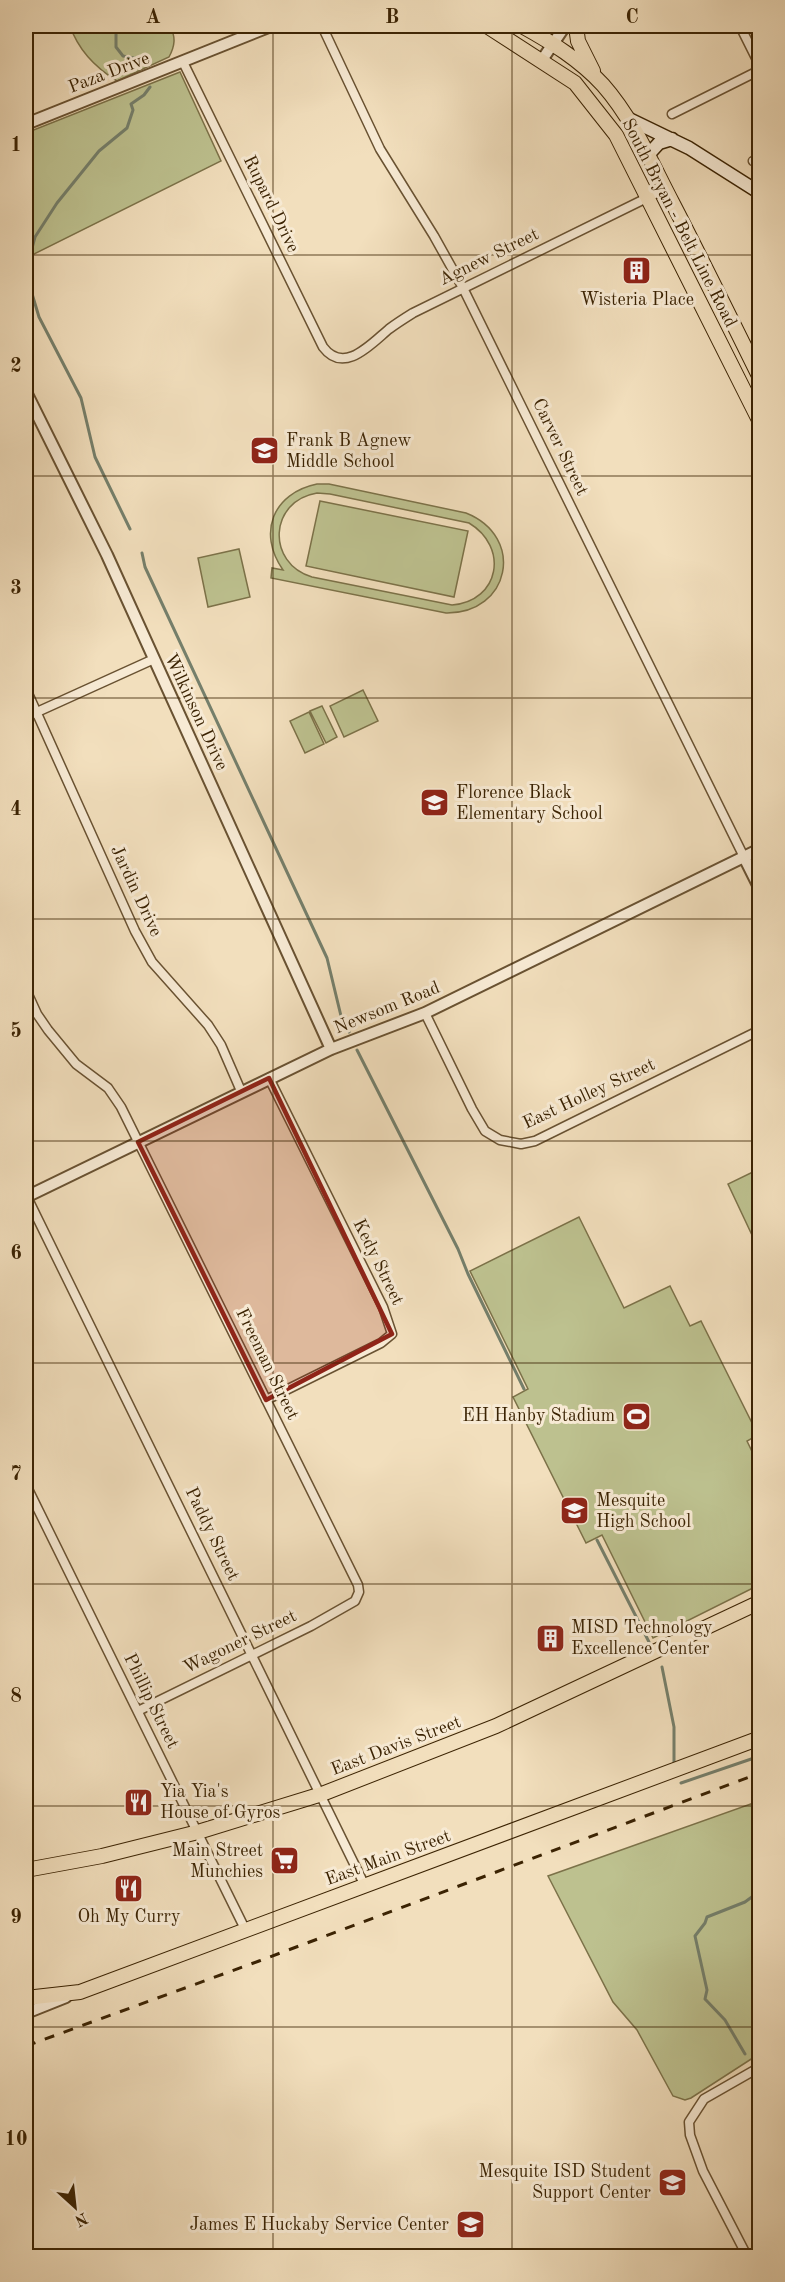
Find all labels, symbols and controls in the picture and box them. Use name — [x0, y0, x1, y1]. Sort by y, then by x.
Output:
text: A — [145, 8, 161, 28]
text: B — [385, 8, 399, 28]
text: C — [625, 8, 639, 28]
street label: Paza Drive — [66, 49, 152, 97]
street label: South Bryan - Belt Line Road — [618, 116, 740, 330]
text: 1 — [10, 136, 22, 156]
street label: Rupard Drive — [240, 153, 302, 255]
street label: Agnew Street — [436, 225, 542, 289]
building icon: Wisteria Place — [621, 255, 653, 287]
place label: Wisteria Place — [580, 291, 694, 309]
text: 2 — [10, 357, 22, 377]
street label: Carver Street — [529, 396, 591, 498]
place label: Frank B Agnew Middle School — [286, 432, 411, 471]
school or university icon: Frank B Agnew Middle School — [249, 435, 281, 467]
text: 3 — [10, 579, 22, 599]
street label: Wilkinson Drive — [161, 651, 231, 773]
place label: Florence Black Elementary School — [456, 784, 603, 823]
school or university icon: Florence Black Elementary School — [419, 787, 451, 819]
text: 4 — [10, 800, 22, 820]
street label: Jardin Drive — [107, 843, 165, 939]
street label: Newsom Road — [332, 979, 442, 1037]
text: 5 — [10, 1021, 22, 1042]
street label: East Holley Street — [520, 1055, 658, 1133]
street label: Kedy Street — [349, 1216, 407, 1308]
text: 6 — [10, 1244, 22, 1264]
street label: Freeman Street — [232, 1305, 302, 1423]
sports icon: EH Hanby Stadium — [620, 1400, 652, 1432]
place label: EH Hanby Stadium — [462, 1407, 615, 1425]
text: 7 — [10, 1465, 22, 1485]
street label: Paddy Street — [182, 1484, 242, 1584]
place label: Mesquite High School — [596, 1492, 691, 1531]
school or university icon: Mesquite High School — [559, 1495, 591, 1527]
street label: Wagoner Street — [181, 1607, 299, 1677]
place label: MISD Technology Excellence Center — [571, 1619, 713, 1658]
building icon: MISD Technology Excellence Center — [534, 1622, 566, 1654]
street label: Phillip Street — [120, 1651, 182, 1751]
text: 8 — [10, 1687, 22, 1707]
street label: East Davis Street — [328, 1713, 464, 1779]
place label: Yia Yia's House of Gyros — [160, 1783, 281, 1822]
restaurant icon: Yia Yia's House of Gyros — [123, 1786, 155, 1818]
street label: East Main Street — [323, 1827, 453, 1889]
place label: Main Street Munchies — [172, 1842, 263, 1881]
supermarket icon: Main Street Munchies — [268, 1845, 300, 1877]
restaurant icon: Oh My Curry — [113, 1872, 145, 1904]
text: 9 — [10, 1908, 22, 1928]
place label: Oh My Curry — [77, 1908, 181, 1926]
text: 10 — [4, 2130, 28, 2150]
place label: Mesquite ISD Student Support Center — [479, 2163, 652, 2202]
school or university icon: Mesquite ISD Student Support Center — [656, 2166, 688, 2198]
north arrow — [45, 2177, 105, 2237]
text: N — [71, 2209, 90, 2229]
school or university icon: James E Huckaby Service Center — [454, 2209, 486, 2241]
place label: James E Huckaby Service Center — [189, 2216, 450, 2234]

